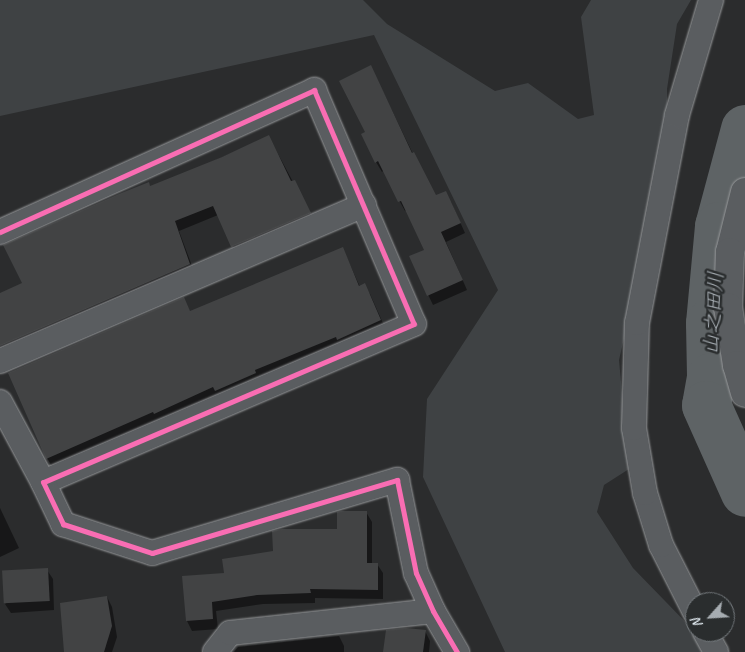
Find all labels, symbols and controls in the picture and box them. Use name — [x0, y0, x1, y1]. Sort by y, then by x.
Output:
water label: 山之田川 — [698, 270, 728, 356]
north arrow — [685, 592, 735, 642]
text: N — [687, 616, 707, 631]

